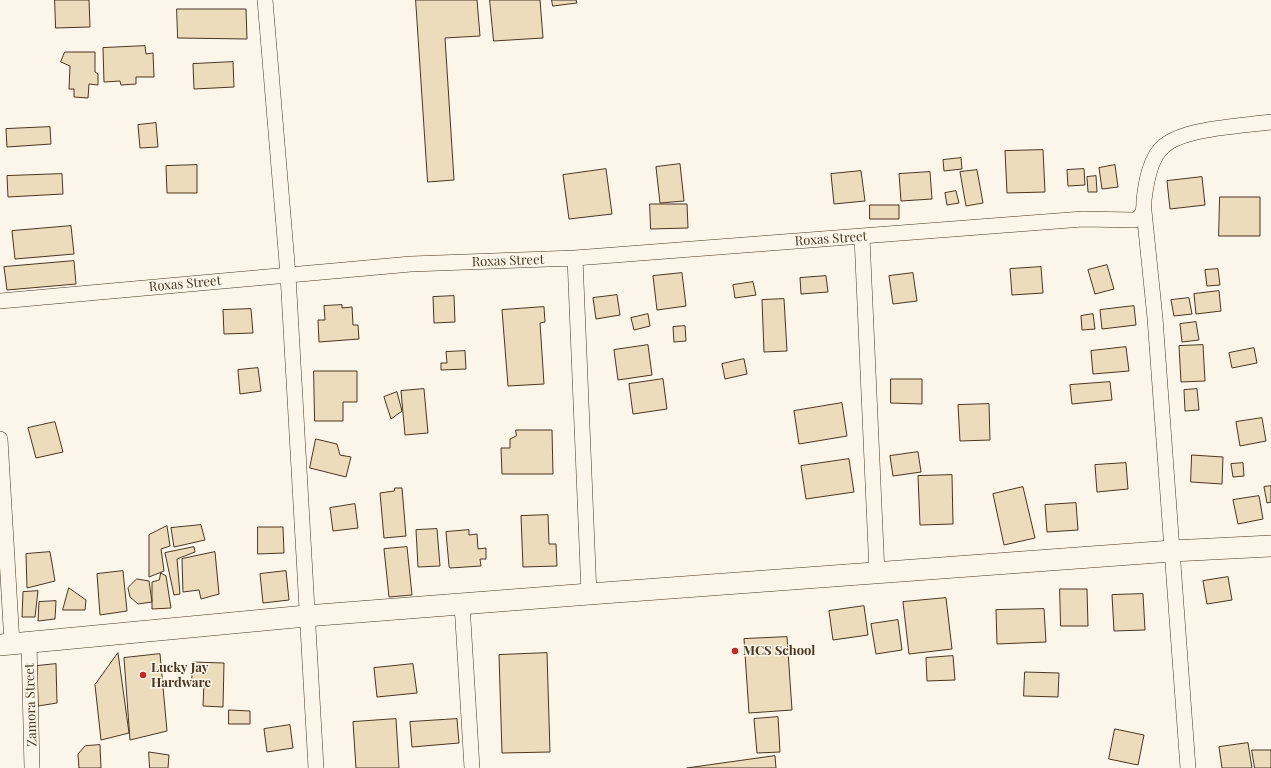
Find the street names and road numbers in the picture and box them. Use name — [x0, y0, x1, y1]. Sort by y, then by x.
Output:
street label: Roxas Street — [794, 229, 868, 249]
street label: Roxas Street — [471, 252, 545, 270]
street label: Roxas Street — [148, 273, 222, 295]
street label: Zamora Street — [22, 663, 40, 747]

